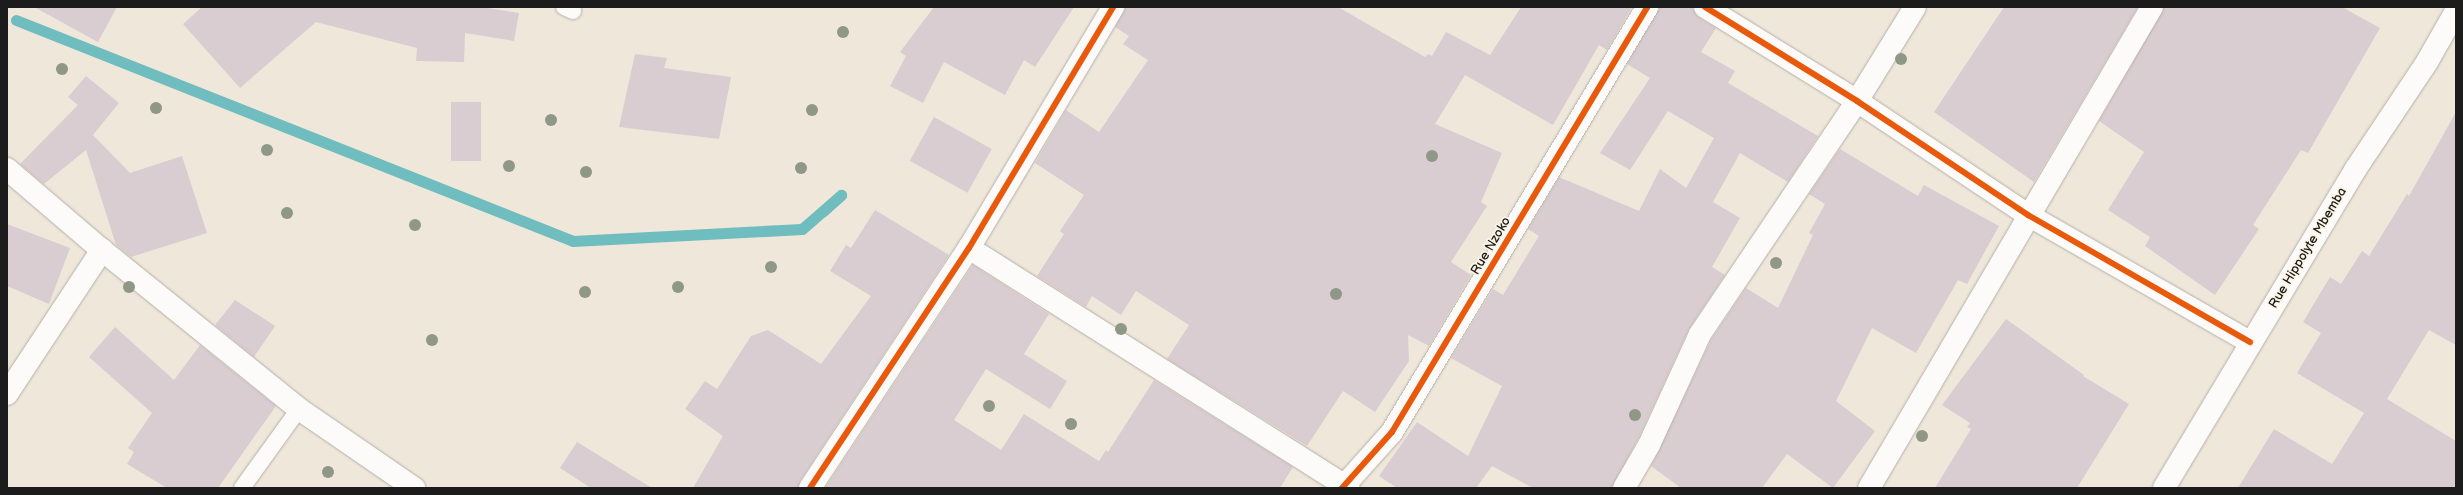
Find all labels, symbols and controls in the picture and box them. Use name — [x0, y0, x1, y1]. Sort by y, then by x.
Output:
street label: Rue Hippolyte Mbemba — [2266, 185, 2350, 311]
street label: Rue Nzoko — [1468, 214, 1514, 278]

